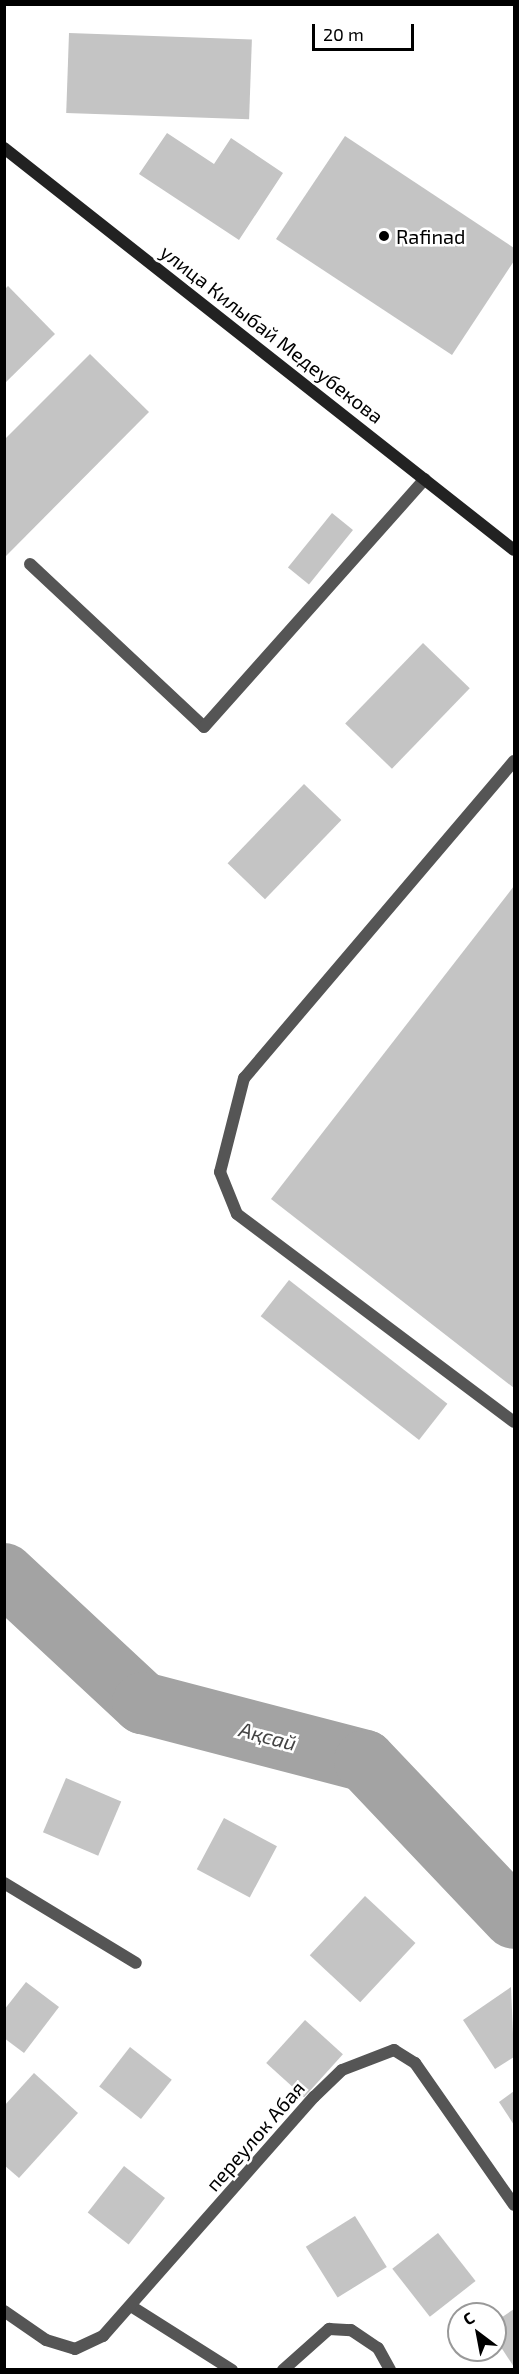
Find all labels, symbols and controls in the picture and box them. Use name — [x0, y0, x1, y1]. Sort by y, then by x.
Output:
scale bar — [315, 12, 417, 50]
text: 20 m — [323, 23, 364, 45]
place label: Rafinad — [396, 224, 466, 248]
marker: Rafinad — [377, 229, 391, 243]
street label: улица Килыбай Медеубекова — [156, 240, 388, 428]
water label: Ақсай — [237, 1716, 299, 1756]
street label: переулок Абая — [201, 2076, 309, 2196]
north arrow — [447, 2302, 507, 2362]
text: С — [459, 2307, 477, 2329]

